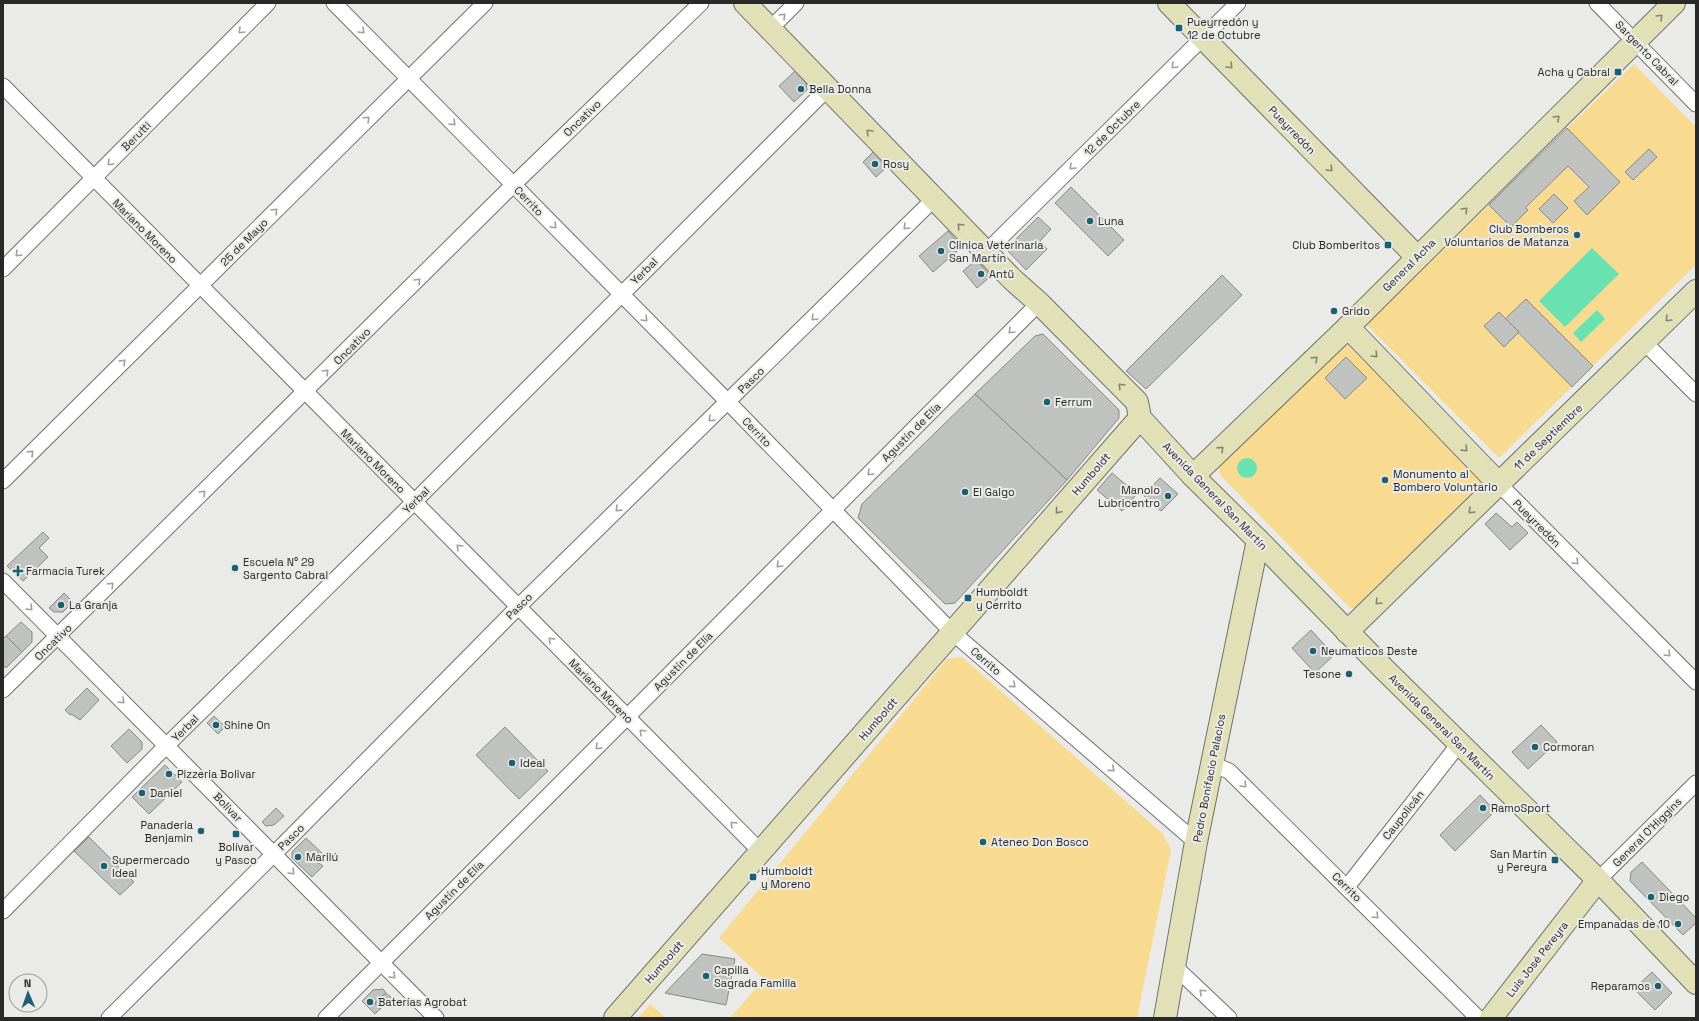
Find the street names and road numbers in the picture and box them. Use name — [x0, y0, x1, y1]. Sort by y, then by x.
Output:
street label: Sargento Cabral — [1612, 18, 1682, 88]
street label: Oncativo — [560, 97, 604, 139]
street label: 12 de Octubre — [1081, 97, 1143, 159]
street label: Pueyrredón — [1265, 103, 1319, 157]
street label: Berutti — [118, 118, 154, 154]
street label: Cerrito — [511, 183, 547, 219]
street label: Mariano Moreno — [110, 196, 180, 266]
street label: 25 de Mayo — [217, 215, 271, 269]
street label: General Acha — [1380, 235, 1439, 294]
street label: Yerbal — [628, 255, 660, 287]
street label: Oncativo — [330, 324, 374, 368]
street label: Pasco — [735, 364, 767, 396]
street label: Agustín de Elía — [878, 399, 944, 465]
street label: 11 de Septiembre — [1511, 401, 1585, 473]
street label: Cerrito — [739, 414, 775, 450]
street label: Mariano Moreno — [338, 426, 408, 496]
street label: Avenida General San Martín — [1160, 439, 1270, 553]
street label: Humboldt — [1069, 450, 1113, 498]
street label: Yerbal — [400, 484, 432, 516]
street label: Pueyrredón — [1510, 496, 1564, 550]
street label: Pasco — [503, 590, 535, 622]
street label: Oncativo — [31, 621, 75, 663]
street label: Agustín de Elía — [650, 628, 716, 694]
street label: Cerrito — [968, 644, 1004, 678]
street label: Mariano Moreno — [566, 656, 636, 726]
street label: Avenida General San Martín — [1386, 671, 1498, 783]
street label: Humboldt — [856, 695, 900, 743]
street label: Yerbal — [169, 712, 201, 744]
street label: Pedro Bonifacio Palacios — [1190, 712, 1228, 843]
street label: Caupolicán — [1379, 787, 1427, 843]
street label: Bolívar — [211, 789, 245, 825]
street label: General O'Higgins — [1609, 794, 1685, 870]
street label: Pasco — [275, 821, 307, 853]
street label: Agustín de Elía — [421, 857, 487, 923]
street label: Cerrito — [1329, 869, 1365, 905]
street label: Luis José Pereyra — [1503, 918, 1571, 1000]
street label: Humboldt — [642, 938, 686, 986]

